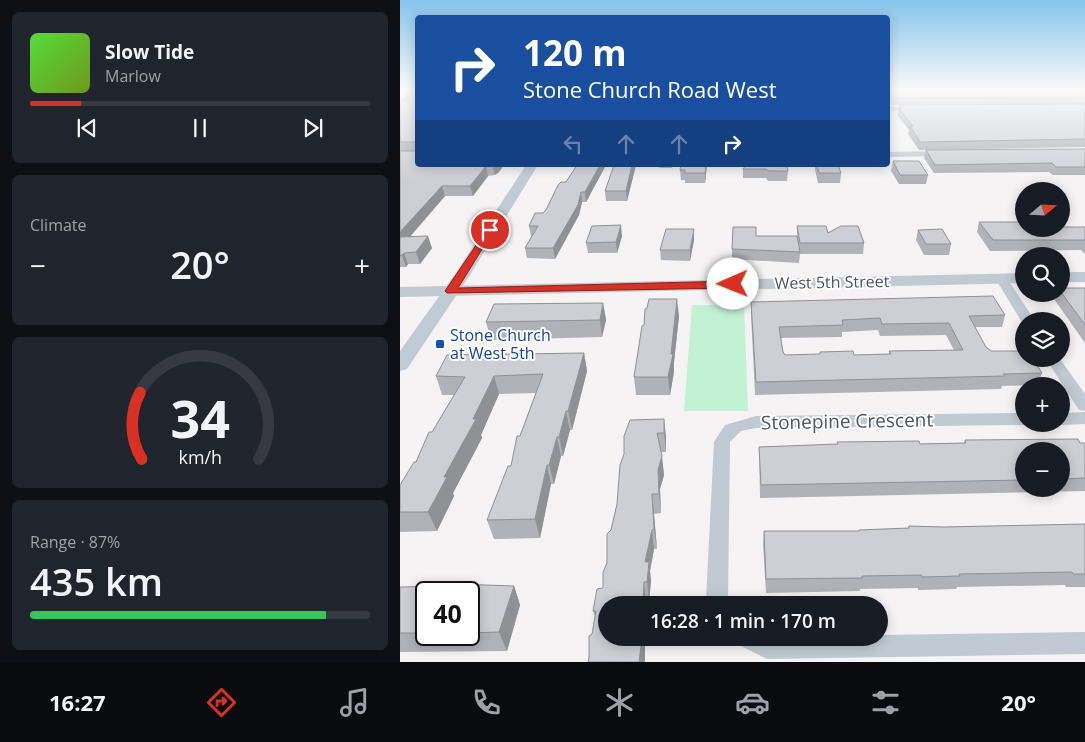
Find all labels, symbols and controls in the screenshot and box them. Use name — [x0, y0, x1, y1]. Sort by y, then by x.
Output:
text: 120 m — [523, 29, 627, 76]
icon: right — [440, 35, 505, 100]
text: Slow Tide — [105, 39, 194, 65]
text: Marlow — [105, 65, 161, 87]
text: Stone Church Road West — [523, 74, 776, 104]
icon: previous — [73, 114, 101, 142]
icon: pause — [186, 114, 214, 142]
icon: next — [299, 114, 327, 142]
icon: left — [559, 130, 587, 158]
icon: ahead — [612, 130, 640, 158]
icon: ahead — [665, 130, 693, 158]
icon: right — [718, 130, 746, 158]
north arrow — [1015, 182, 1070, 238]
map controls — [1015, 182, 1070, 497]
pin — [469, 209, 511, 251]
text: Climate — [30, 214, 87, 236]
icon: arrive — [476, 216, 504, 244]
text: 20° — [170, 238, 230, 290]
text: − — [30, 246, 46, 284]
text: + — [354, 246, 370, 284]
button: search — [1015, 247, 1070, 302]
position arrow — [706, 257, 758, 309]
street label: West 5th Street — [774, 270, 890, 294]
button: layers — [1015, 312, 1070, 367]
place label: Stone Church at West 5th — [450, 324, 551, 364]
marker: Stone Church at West 5th — [434, 338, 446, 350]
button: + — [1015, 377, 1070, 432]
text: 34 — [170, 382, 230, 453]
street label: Stonepine Crescent — [761, 406, 934, 436]
button: − — [1015, 442, 1070, 497]
text: km/h — [178, 445, 222, 469]
text: Range · 87% — [30, 531, 120, 553]
text: 435 km — [30, 555, 163, 607]
speed limit sign: 40 — [415, 581, 480, 646]
text: 16:28 · 1 min · 170 m — [650, 608, 836, 634]
icon: directions — [204, 685, 239, 720]
icon: music — [337, 685, 372, 720]
icon: phone — [469, 685, 504, 720]
icon: climate — [602, 685, 637, 720]
icon: car — [735, 685, 770, 720]
icon: filters — [868, 685, 903, 720]
text: 16:27 — [49, 687, 106, 717]
text: 20° — [1001, 687, 1036, 717]

